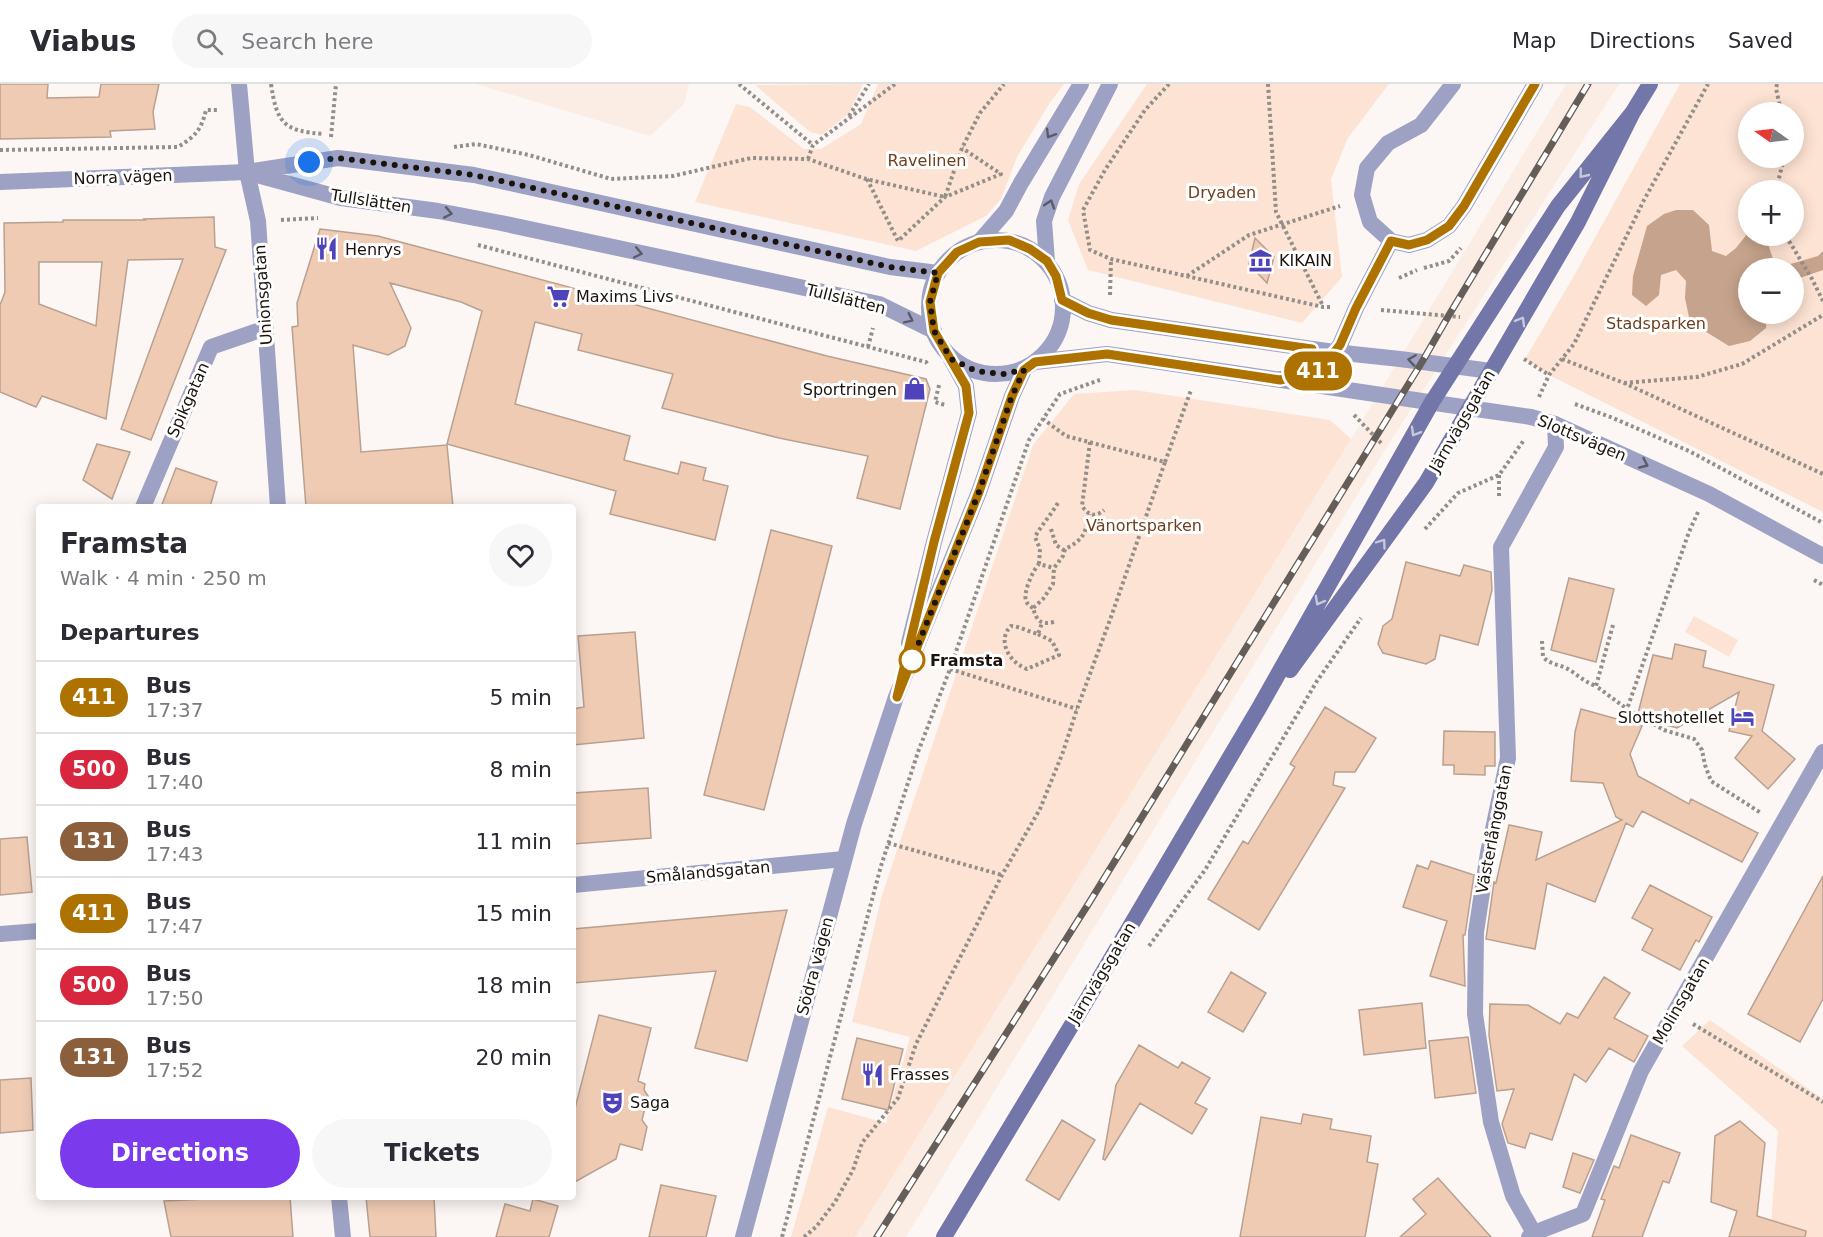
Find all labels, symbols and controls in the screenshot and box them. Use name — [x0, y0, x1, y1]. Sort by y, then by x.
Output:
search box — [172, 14, 592, 68]
text: Viabus — [30, 25, 136, 58]
icon: search — [193, 25, 226, 58]
text: Search here — [241, 29, 373, 54]
text: Map — [1512, 29, 1556, 53]
text: Directions — [1589, 29, 1695, 53]
text: Saved — [1728, 29, 1793, 53]
north arrow — [1738, 102, 1804, 168]
map controls — [1738, 102, 1804, 324]
one-way arrow — [1046, 128, 1058, 138]
your location — [294, 147, 324, 177]
park label: Ravelinen — [888, 151, 966, 170]
street label: Norra vägen — [73, 166, 173, 188]
one-way arrow — [1579, 167, 1590, 178]
button: + — [1738, 180, 1804, 246]
park label: Dryaden — [1188, 183, 1256, 202]
street label: Tullslätten — [328, 185, 413, 217]
one-way arrow — [1043, 199, 1055, 210]
one-way arrow — [442, 206, 452, 219]
restaurant icon: Henrys — [314, 236, 340, 262]
place label: Henrys — [345, 240, 401, 259]
street label: Unionsgatan — [250, 244, 276, 346]
one-way arrow — [633, 245, 643, 258]
museum icon: KIKAIN — [1248, 247, 1274, 273]
place label: KIKAIN — [1279, 251, 1332, 270]
button: − — [1738, 258, 1804, 324]
street label: Tullslätten — [803, 280, 888, 318]
supermarket icon: Maxims Livs — [545, 283, 571, 309]
place label: Maxims Livs — [576, 287, 674, 306]
one-way arrow — [902, 311, 913, 323]
park label: Stadsparken — [1606, 314, 1706, 333]
one-way arrow — [1514, 317, 1525, 327]
line badge: 411 — [1284, 352, 1352, 390]
one-way arrow — [1408, 355, 1417, 367]
text: 411 — [1296, 359, 1340, 383]
street label: Spikgatan — [163, 360, 213, 440]
street label: Järnvägsgatan — [1425, 366, 1499, 476]
shop icon: Sportringen — [902, 376, 928, 402]
place label: Sportringen — [803, 380, 897, 399]
street label: Slottsvägen — [1535, 411, 1629, 465]
one-way arrow — [1411, 425, 1422, 436]
one-way arrow — [1637, 457, 1648, 469]
park label: Vänortsparken — [1086, 516, 1202, 535]
button: heart — [489, 524, 552, 587]
text: Framsta — [60, 527, 188, 560]
one-way arrow — [1374, 538, 1385, 549]
text: Walk · 4 min · 250 m — [60, 566, 267, 590]
one-way arrow — [1315, 595, 1326, 605]
text: Departures — [60, 620, 200, 645]
marker: Framsta — [899, 647, 925, 673]
place label: Framsta — [930, 651, 1003, 670]
text: Bus — [146, 673, 191, 698]
text: 411 — [72, 685, 116, 709]
text: 5 min — [490, 685, 552, 710]
text: 17:37 — [146, 698, 203, 722]
hotel icon: Slottshotellet — [1729, 704, 1755, 730]
place label: Slottshotellet — [1618, 708, 1724, 727]
text: Bus — [146, 745, 191, 770]
text: 500 — [72, 757, 116, 781]
text: 8 min — [490, 757, 552, 782]
street label: Västerlånggatan — [1472, 763, 1516, 895]
text: 17:40 — [146, 770, 203, 794]
text: Bus — [146, 817, 191, 842]
text: 131 — [72, 829, 116, 853]
text: 11 min — [476, 829, 552, 854]
text: 17:43 — [146, 842, 203, 866]
street label: Smålandsgatan — [645, 857, 771, 887]
text: Bus — [146, 889, 191, 914]
text: 411 — [72, 901, 116, 925]
text: 15 min — [476, 901, 552, 926]
text: 17:47 — [146, 914, 203, 938]
street label: Södra vägen — [793, 915, 837, 1017]
street label: Järnvägsgatan — [1064, 919, 1140, 1028]
street label: Molinsgatan — [1648, 954, 1714, 1048]
text: Bus — [146, 961, 191, 986]
text: 500 — [72, 973, 116, 997]
text: 18 min — [476, 973, 552, 998]
text: 17:50 — [146, 986, 203, 1010]
text: Bus — [146, 1033, 191, 1058]
text: 131 — [72, 1045, 116, 1069]
text: 20 min — [476, 1045, 552, 1070]
text: 17:52 — [146, 1058, 203, 1082]
restaurant icon: Frasses — [859, 1061, 885, 1087]
place label: Frasses — [890, 1065, 949, 1084]
theatre icon: Saga — [599, 1089, 625, 1115]
place label: Saga — [630, 1093, 670, 1112]
button: Directions — [60, 1119, 300, 1188]
button: Tickets — [312, 1119, 552, 1188]

